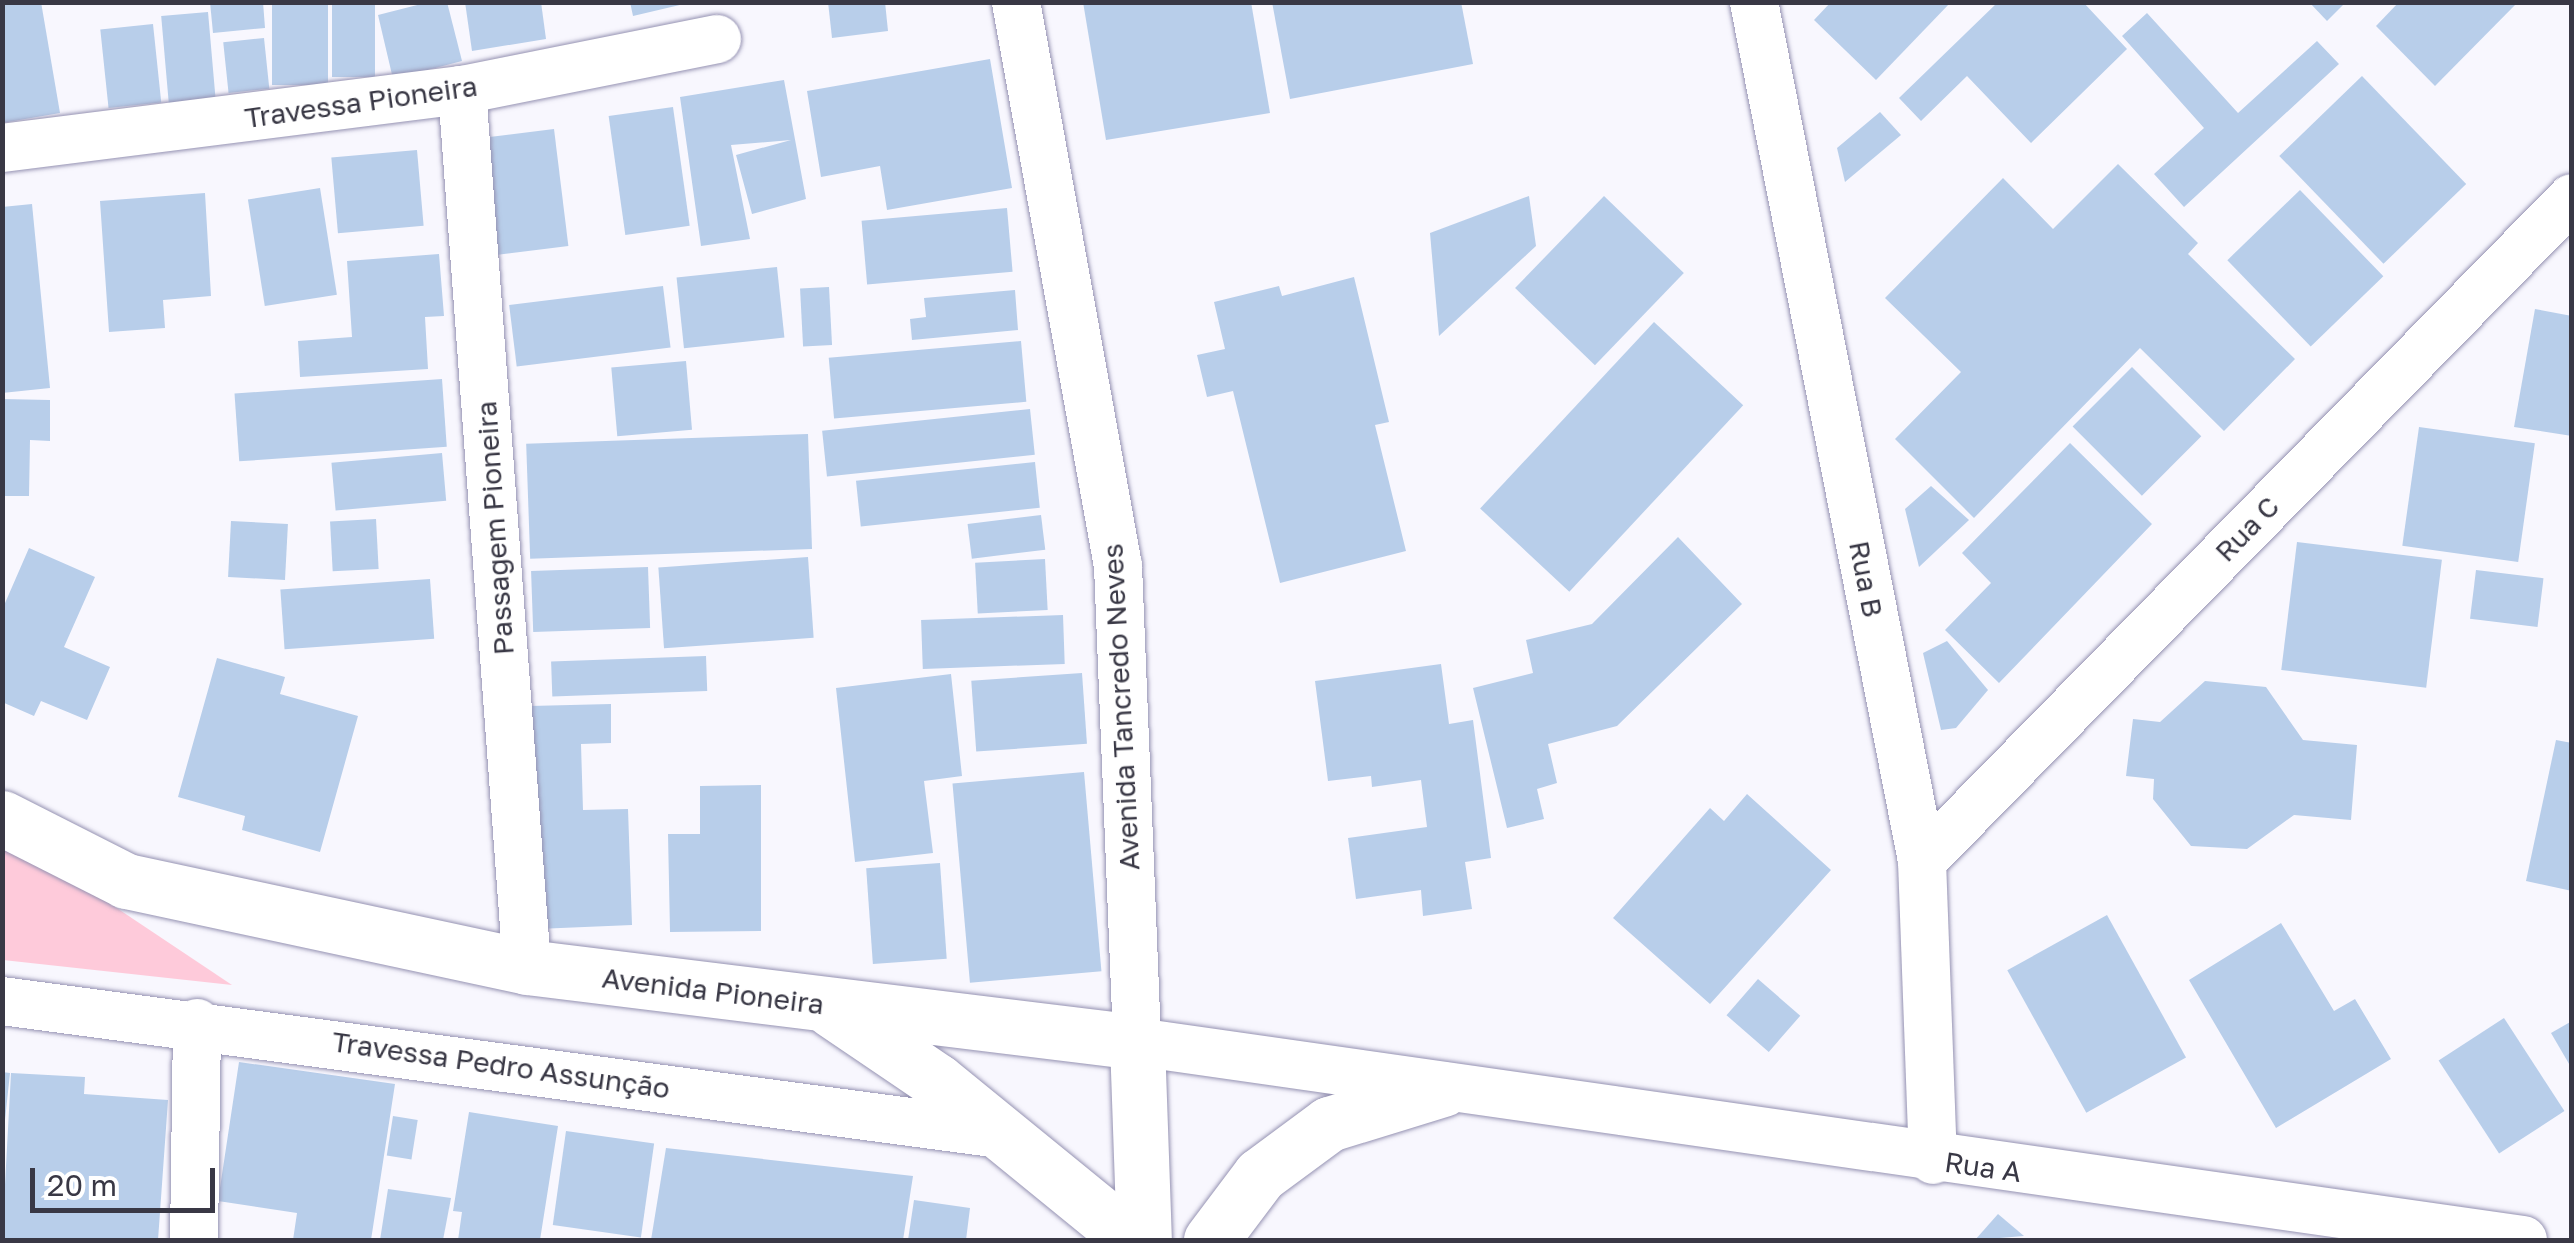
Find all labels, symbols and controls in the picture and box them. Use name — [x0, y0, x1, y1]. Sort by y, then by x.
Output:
street label: Travessa Pioneira — [242, 69, 480, 135]
street label: Passagem Pioneira — [469, 400, 521, 656]
street label: Rua C — [2208, 490, 2286, 568]
street label: Rua B — [1842, 538, 1890, 620]
street label: Avenida Tancredo Neves — [1096, 543, 1146, 871]
street label: Avenida Pioneira — [600, 961, 826, 1021]
street label: Travessa Pedro Assunção — [330, 1025, 672, 1105]
street label: Rua A — [1943, 1145, 2023, 1189]
scale bar — [35, 1148, 220, 1210]
text: 20 m — [47, 1167, 117, 1203]

